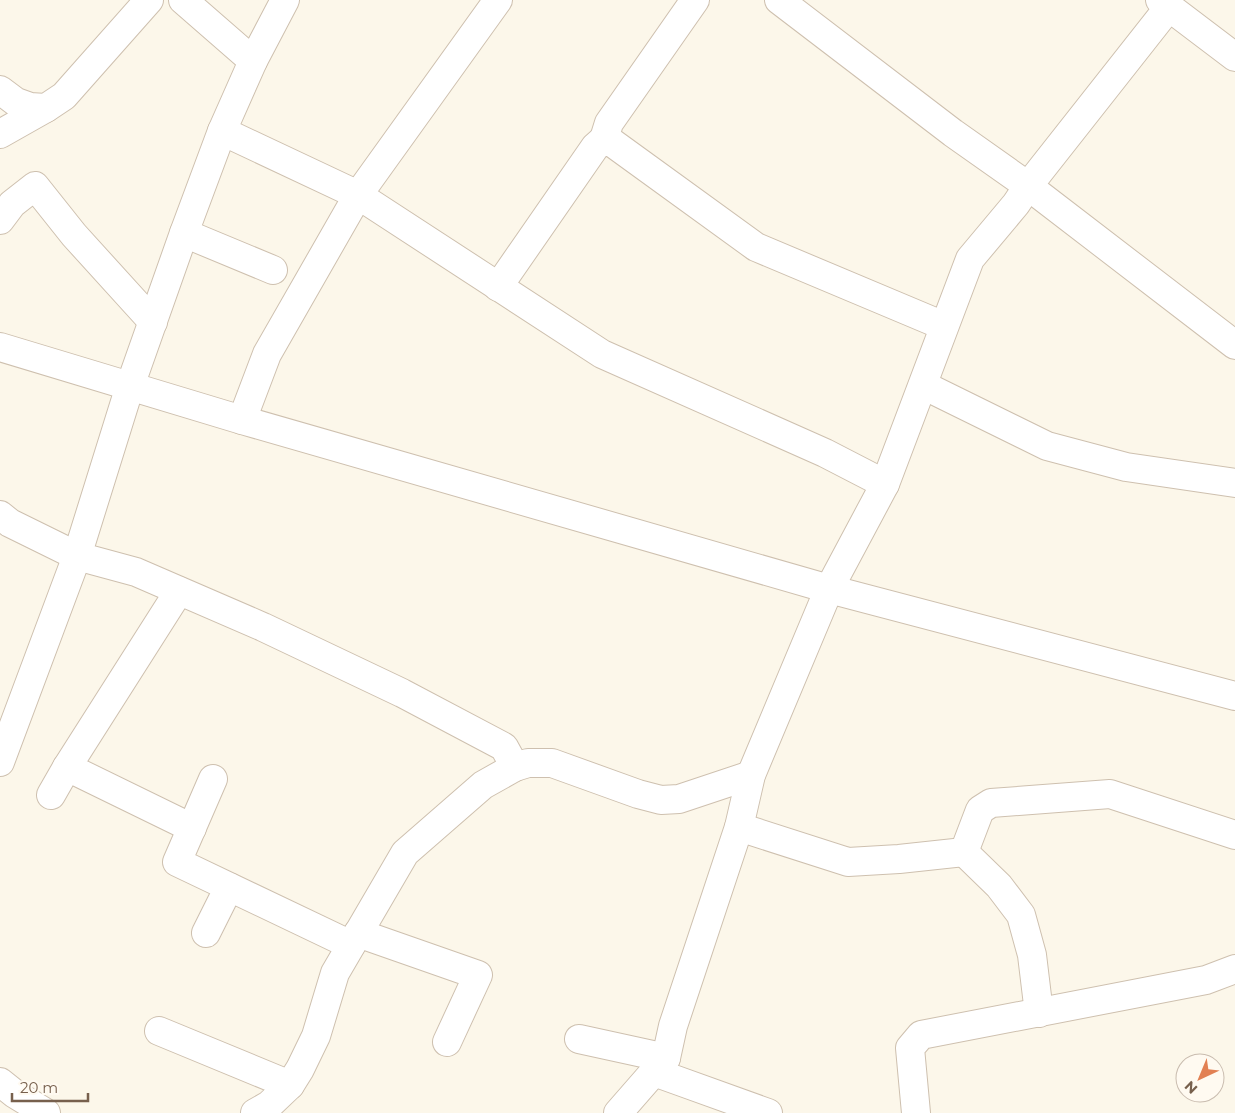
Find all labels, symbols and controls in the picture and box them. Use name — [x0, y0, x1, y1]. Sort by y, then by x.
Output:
north arrow — [1175, 1053, 1225, 1103]
scale bar — [12, 1070, 89, 1102]
text: N — [1181, 1077, 1201, 1098]
text: 20 m — [20, 1078, 58, 1097]

